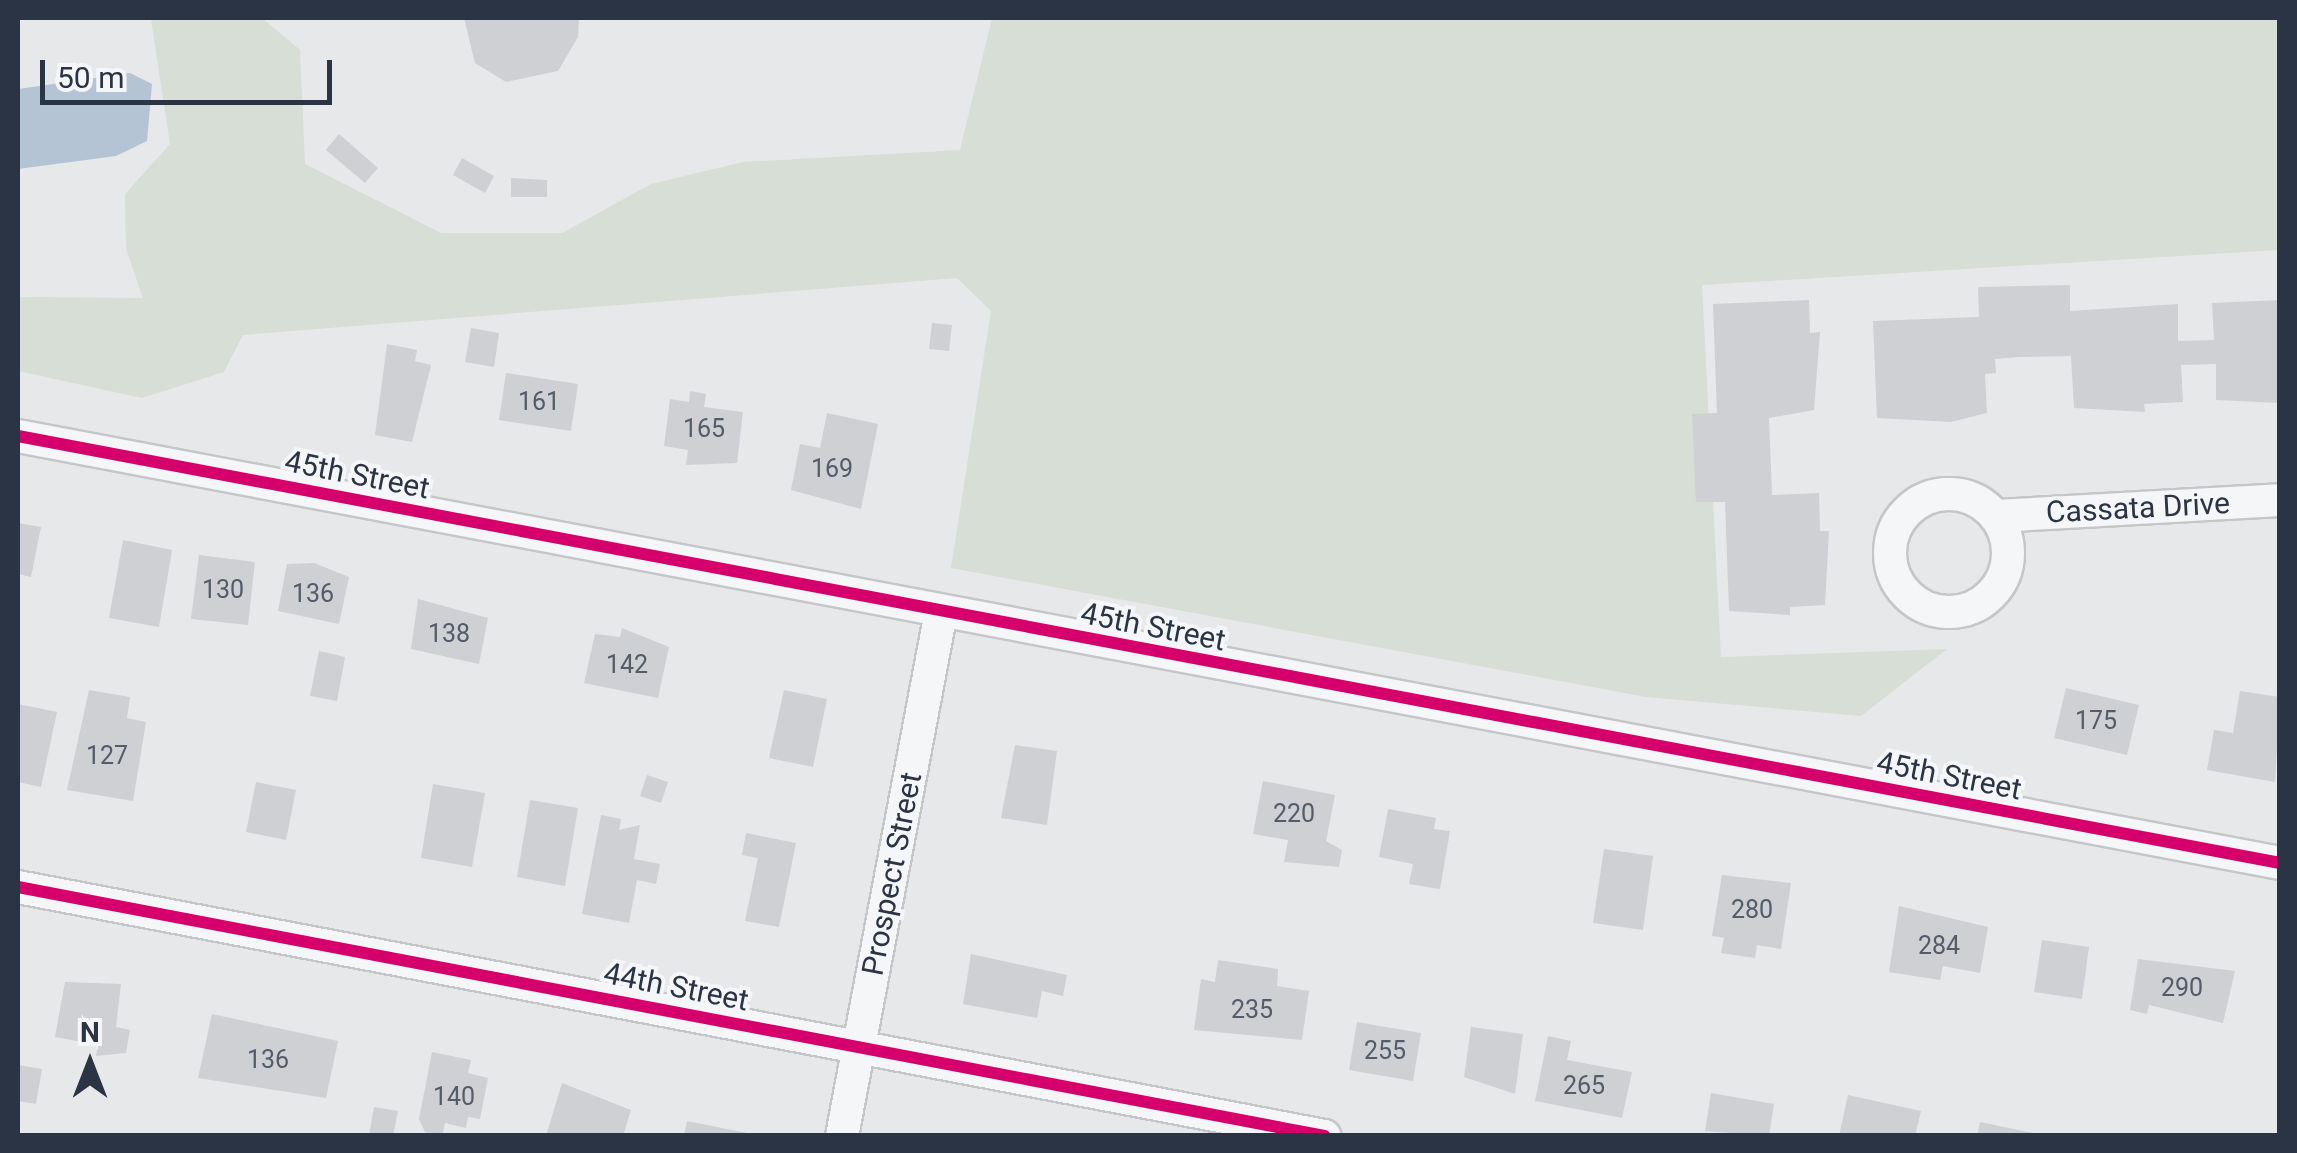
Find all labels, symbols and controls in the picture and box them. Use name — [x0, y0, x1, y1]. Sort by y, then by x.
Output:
scale bar — [45, 40, 338, 102]
text: 50 m — [57, 60, 124, 95]
house number: 161 — [518, 387, 560, 417]
house number: 165 — [683, 414, 725, 444]
street label: 45th Street — [282, 443, 432, 507]
house number: 169 — [811, 454, 853, 484]
street label: Cassata Drive — [2045, 485, 2231, 531]
house number: 130 — [202, 575, 244, 605]
house number: 136 — [292, 579, 334, 609]
street label: 45th Street — [1078, 595, 1228, 659]
house number: 138 — [428, 619, 470, 649]
house number: 142 — [606, 650, 648, 680]
house number: 175 — [2075, 706, 2117, 736]
house number: 127 — [86, 741, 128, 771]
street label: 45th Street — [1874, 744, 2024, 808]
street label: Prospect Street — [855, 769, 929, 979]
house number: 220 — [1273, 799, 1315, 829]
house number: 280 — [1731, 895, 1773, 925]
house number: 284 — [1918, 931, 1960, 961]
street label: 44th Street — [601, 955, 751, 1019]
house number: 290 — [2161, 973, 2203, 1003]
house number: 235 — [1231, 995, 1273, 1025]
north arrow — [40, 1013, 140, 1113]
text: N — [80, 1016, 100, 1049]
house number: 255 — [1364, 1036, 1406, 1066]
house number: 136 — [247, 1045, 289, 1075]
house number: 265 — [1563, 1071, 1605, 1101]
house number: 140 — [433, 1082, 475, 1112]

